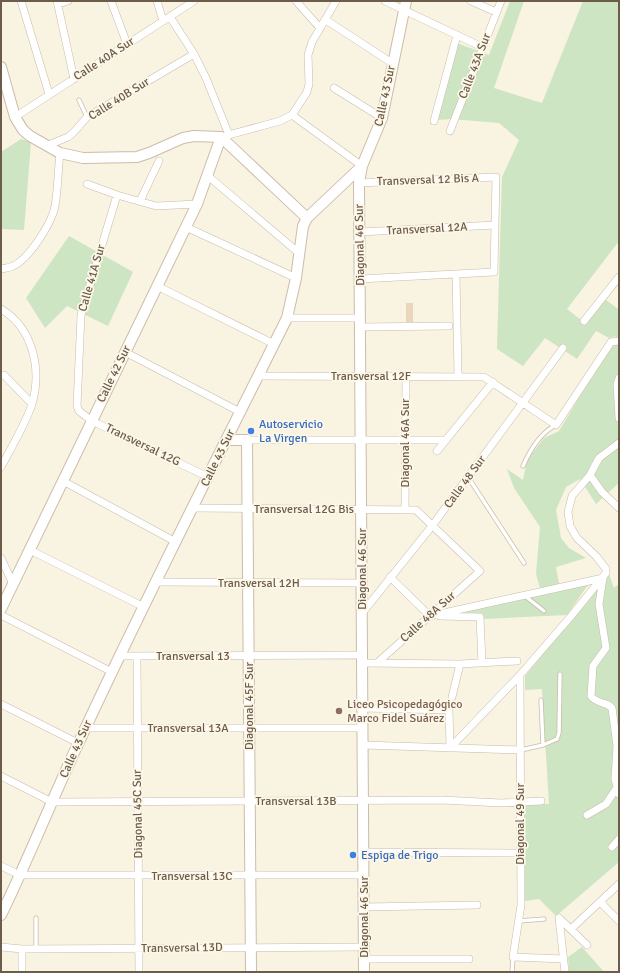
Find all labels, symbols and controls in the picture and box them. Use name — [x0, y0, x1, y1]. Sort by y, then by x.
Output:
street label: Calle 43A Sur — [456, 30, 495, 101]
street label: Calle 40A Sur — [71, 34, 138, 84]
street label: Calle 43 Sur — [371, 64, 399, 128]
street label: Calle 40B Sur — [86, 74, 153, 124]
street label: Transversal 12 Bis A — [377, 171, 480, 189]
street label: Diagonal 46 Sur — [352, 203, 368, 286]
street label: Transversal 12A — [386, 219, 469, 239]
street label: Calle 41A Sur — [75, 242, 109, 313]
street label: Calle 42 Sur — [94, 342, 135, 405]
street label: Transversal 12F — [331, 369, 411, 384]
street label: Diagonal 46A Sur — [398, 398, 413, 488]
place label: Autoservicio La Virgen — [259, 417, 323, 446]
street label: Transversal 12G — [103, 420, 183, 470]
street label: Calle 43 Sur — [198, 426, 239, 489]
marker: Autoservicio La Virgen — [246, 426, 256, 436]
street label: Calle 48 Sur — [441, 452, 490, 511]
street label: Transversal 12G Bis — [254, 502, 354, 517]
street label: Diagonal 46 Sur — [355, 528, 370, 610]
street label: Transversal 12H — [218, 576, 300, 591]
street label: Calle 48A Sur — [397, 588, 459, 646]
street label: Transversal 13 — [156, 649, 230, 664]
street label: Diagonal 45F Sur — [242, 661, 257, 750]
place label: Liceo Psicopedagógico Marco Fidel Suárez — [347, 697, 462, 726]
marker: Liceo Psicopedagógico Marco Fidel Suárez — [334, 706, 344, 716]
street label: Calle 43 Sur — [57, 717, 96, 780]
street label: Transversal 13A — [147, 721, 229, 736]
street label: Diagonal 45C Sur — [130, 769, 146, 859]
street label: Diagonal 49 Sur — [513, 783, 528, 865]
street label: Transversal 13B — [256, 794, 336, 809]
place label: Espiga de Trigo — [361, 848, 439, 863]
marker: Espiga de Trigo — [348, 850, 358, 860]
street label: Transversal 13C — [152, 869, 232, 884]
street label: Diagonal 46 Sur — [357, 876, 372, 958]
street label: Transversal 13D — [141, 940, 223, 956]

